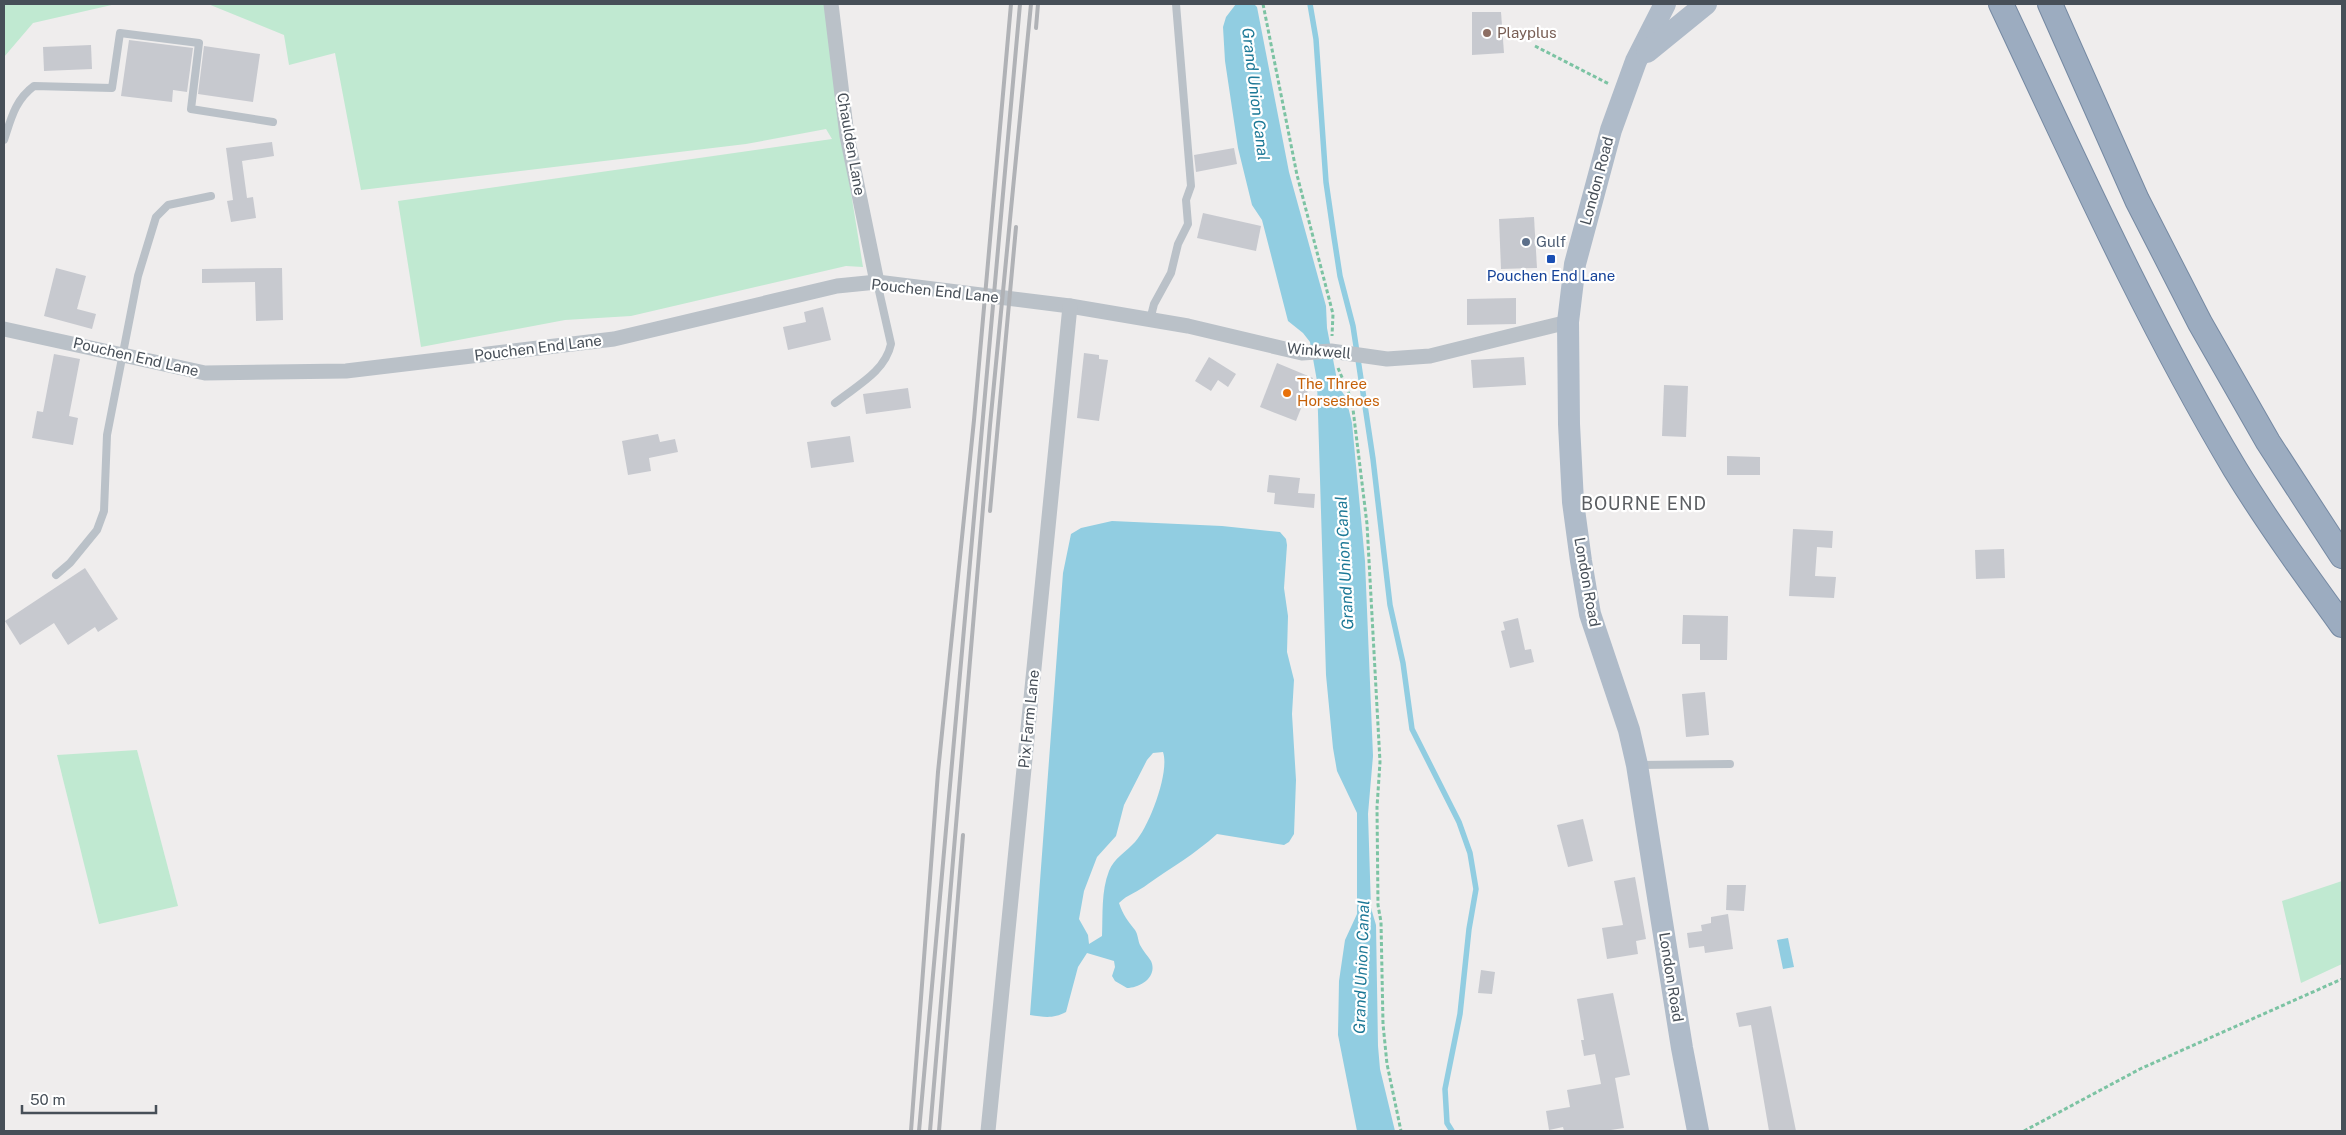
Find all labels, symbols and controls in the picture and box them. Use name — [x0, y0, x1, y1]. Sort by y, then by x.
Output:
place label: Playplus — [1497, 24, 1557, 41]
water label: Grand Union Canal — [1238, 26, 1273, 162]
marker: Playplus — [1481, 27, 1493, 39]
street label: Chaulden Lane — [834, 91, 869, 197]
street label: London Road — [1577, 135, 1616, 227]
place label: Gulf — [1536, 233, 1566, 250]
marker: Gulf — [1520, 236, 1532, 248]
marker: Pouchen End Lane — [1545, 253, 1557, 265]
place label: Pouchen End Lane — [1487, 267, 1615, 284]
street label: Pouchen End Lane — [870, 275, 1000, 306]
street label: Pouchen End Lane — [473, 331, 603, 364]
street label: Pouchen End Lane — [72, 334, 201, 379]
street label: Winkwell — [1286, 339, 1352, 362]
place label: The Three Horseshoes — [1297, 375, 1379, 409]
marker: The Three Horseshoes — [1281, 387, 1293, 399]
district label: BOURNE END — [1581, 493, 1707, 514]
water label: Grand Union Canal — [1332, 496, 1357, 630]
street label: London Road — [1571, 536, 1604, 628]
street label: Pix Farm Lane — [1015, 669, 1042, 769]
water label: Grand Union Canal — [1350, 900, 1373, 1034]
street label: London Road — [1656, 931, 1687, 1023]
scale bar — [22, 1082, 156, 1114]
text: 50 m — [30, 1091, 65, 1108]

